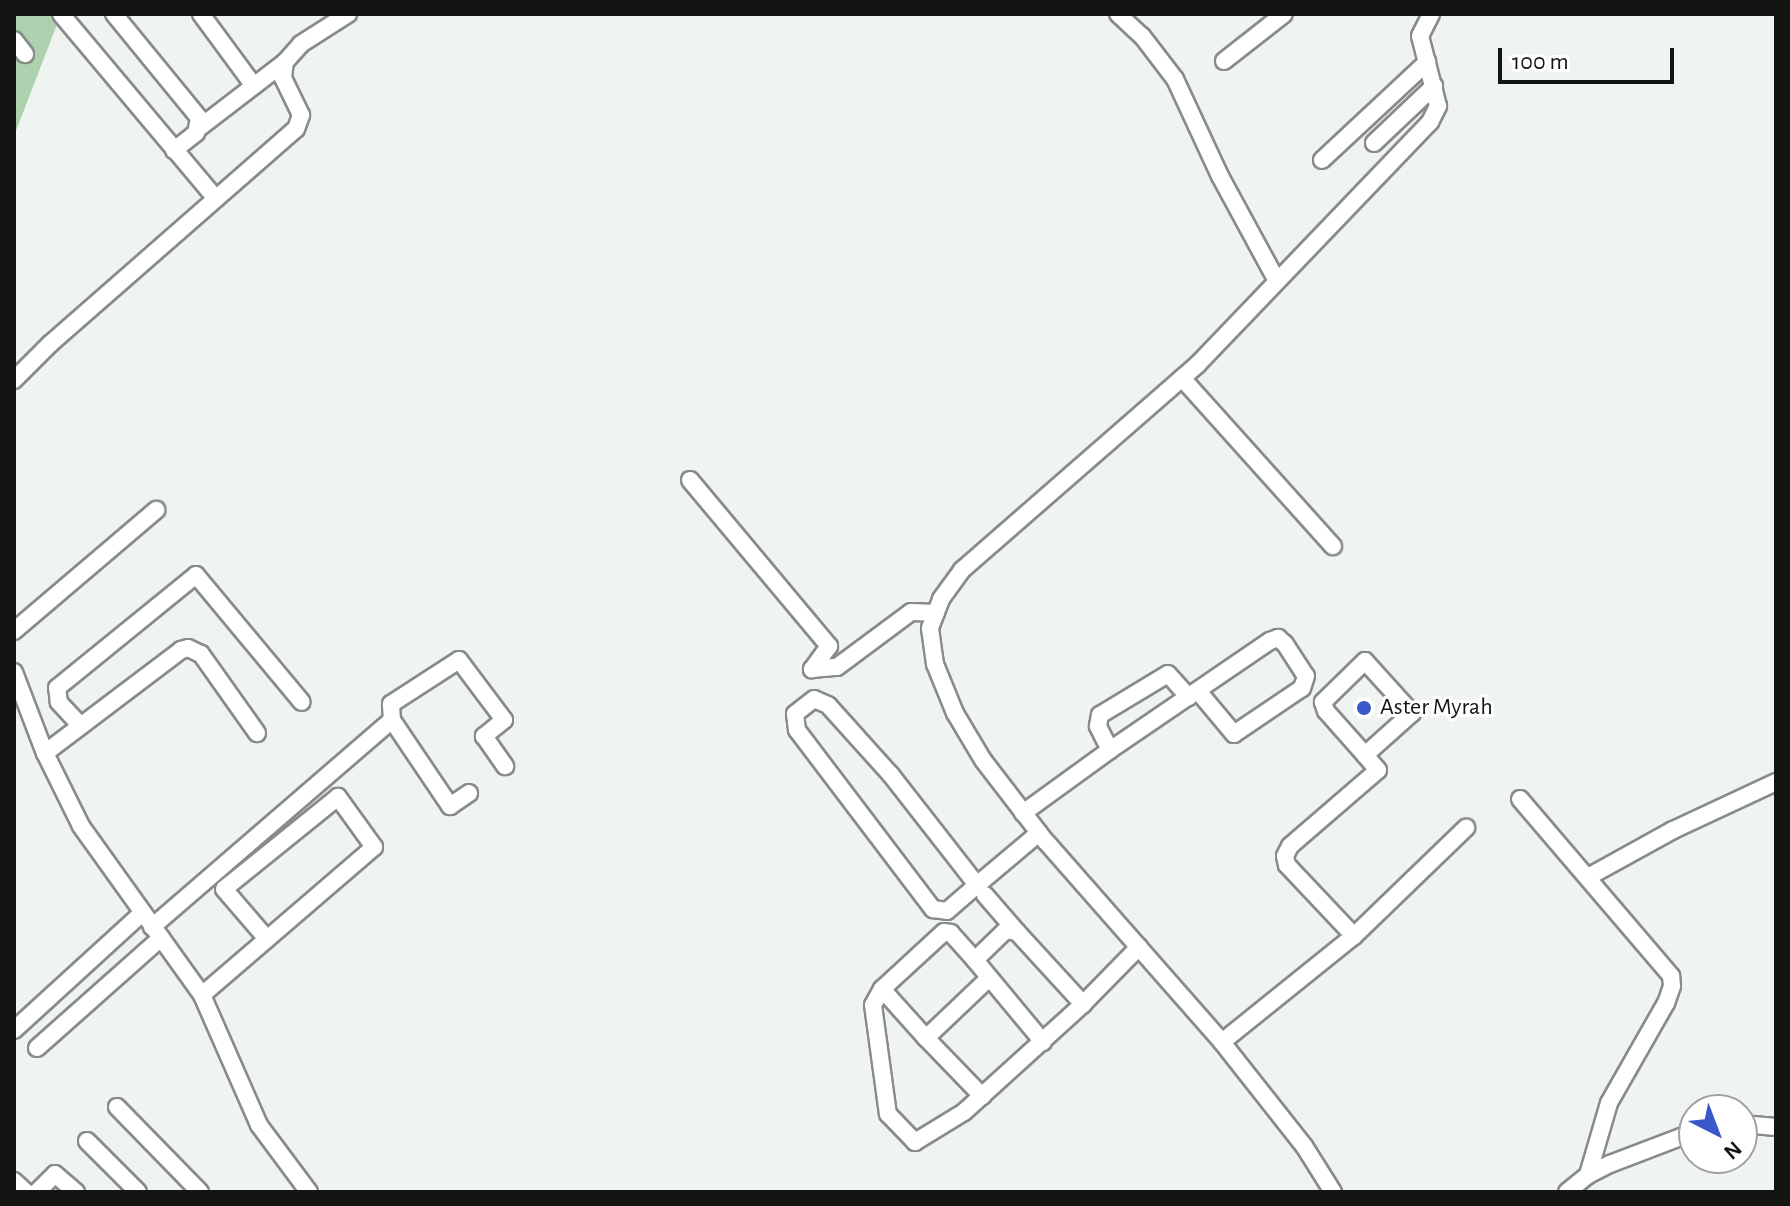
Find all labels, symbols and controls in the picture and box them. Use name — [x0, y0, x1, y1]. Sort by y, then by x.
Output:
scale bar — [1502, 32, 1678, 82]
text: 100 m — [1512, 50, 1569, 74]
place label: Aster Myrah — [1380, 694, 1493, 722]
marker: Aster Myrah — [1355, 699, 1373, 717]
north arrow — [1678, 1094, 1758, 1174]
text: N — [1720, 1137, 1746, 1164]

